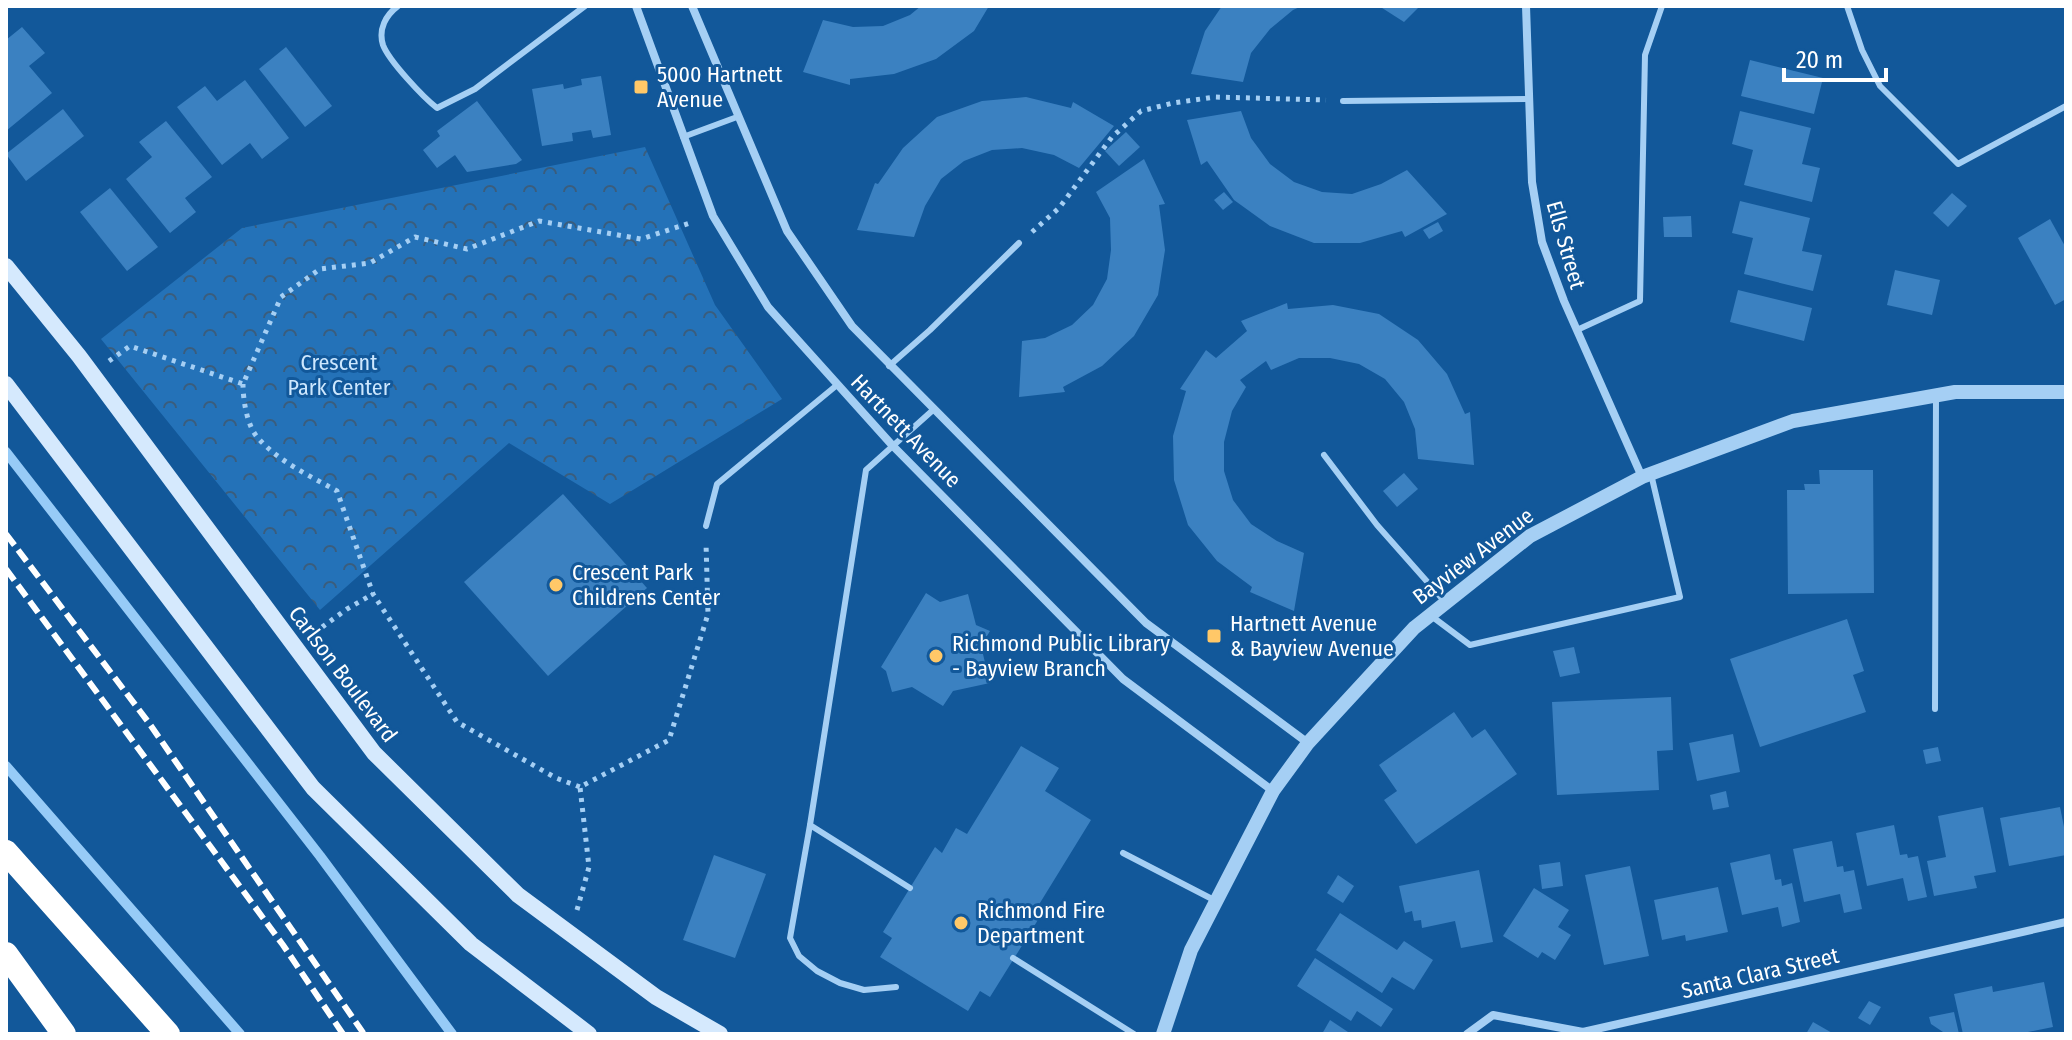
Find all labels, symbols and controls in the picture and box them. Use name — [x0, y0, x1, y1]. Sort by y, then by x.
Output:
scale bar — [1784, 32, 1886, 82]
text: 20 m — [1796, 46, 1843, 74]
place label: 5000 Hartnett Avenue — [657, 61, 783, 113]
marker: 5000 Hartnett Avenue — [632, 78, 650, 96]
street label: Ells Street — [1541, 198, 1592, 293]
park label: Crescent Park Center — [288, 349, 391, 401]
street label: Hartnett Avenue — [845, 369, 967, 493]
street label: Bayview Avenue — [1407, 502, 1539, 610]
place label: Crescent Park Childrens Center — [572, 559, 721, 611]
marker: Crescent Park Childrens Center — [547, 576, 565, 594]
street label: Carlson Boulevard — [283, 601, 403, 747]
place label: Hartnett Avenue & Bayview Avenue — [1230, 610, 1394, 662]
marker: Hartnett Avenue & Bayview Avenue — [1205, 627, 1223, 645]
place label: Richmond Public Library - Bayview Branch — [952, 630, 1170, 682]
marker: Richmond Public Library - Bayview Branch — [927, 647, 945, 665]
place label: Richmond Fire Department — [977, 897, 1105, 949]
marker: Richmond Fire Department — [952, 914, 970, 932]
street label: Santa Clara Street — [1679, 942, 1842, 1004]

